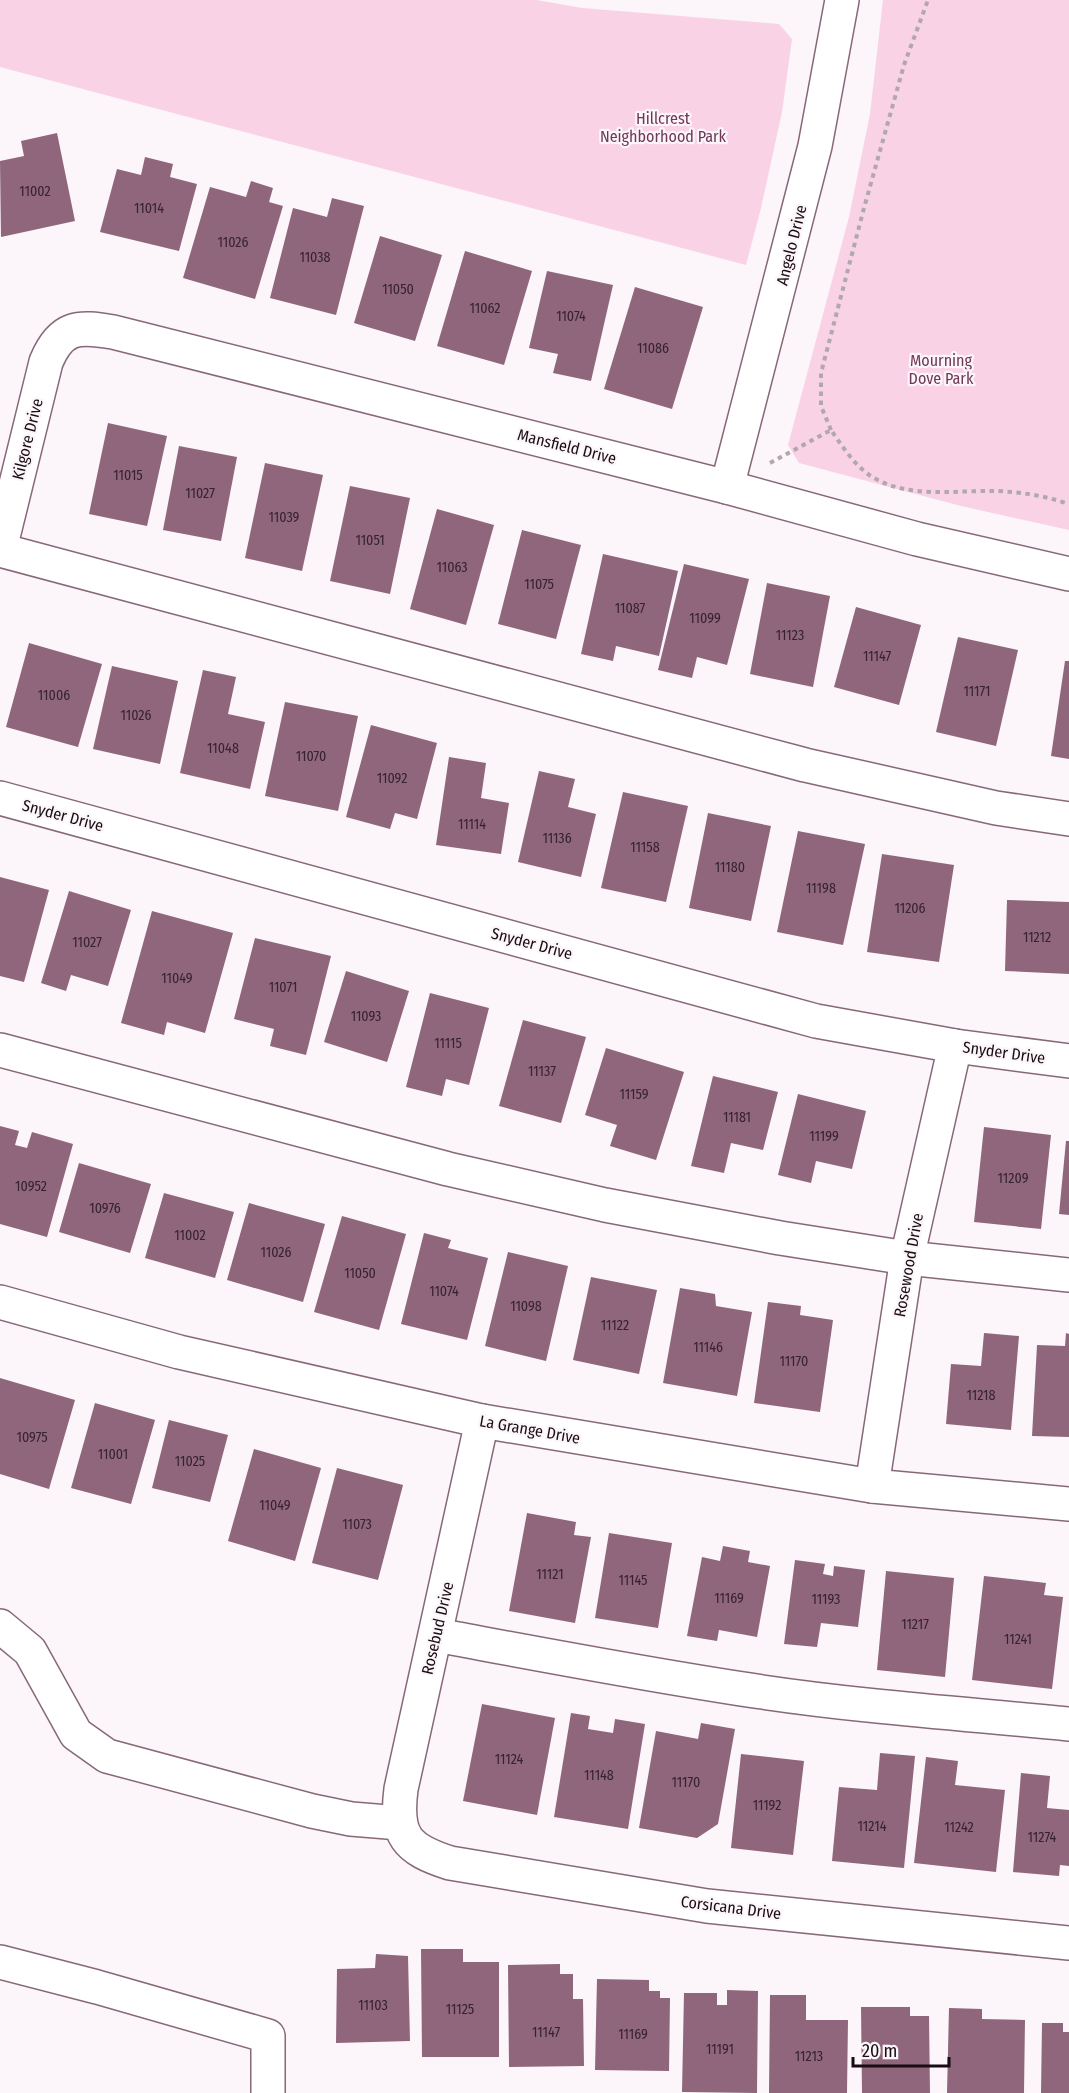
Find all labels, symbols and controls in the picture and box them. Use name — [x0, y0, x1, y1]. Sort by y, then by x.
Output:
park label: Hillcrest Neighborhood Park — [600, 109, 727, 146]
house number: 11002 — [19, 183, 51, 200]
house number: 11014 — [134, 200, 164, 217]
street label: Angelo Drive — [772, 203, 811, 287]
house number: 11026 — [218, 234, 249, 251]
house number: 11038 — [299, 249, 331, 266]
house number: 11050 — [382, 281, 414, 298]
house number: 11062 — [469, 300, 501, 317]
house number: 11074 — [556, 308, 586, 325]
house number: 11086 — [637, 340, 669, 357]
park label: Mourning Dove Park — [909, 351, 974, 388]
street label: Kilgore Drive — [8, 396, 47, 482]
street label: Mansfield Drive — [516, 425, 618, 468]
house number: 11015 — [113, 467, 143, 484]
house number: 11027 — [185, 485, 215, 502]
house number: 11039 — [269, 509, 300, 526]
house number: 11051 — [355, 532, 385, 549]
house number: 11063 — [436, 559, 468, 576]
house number: 11075 — [524, 576, 554, 593]
house number: 11087 — [615, 600, 646, 617]
house number: 11099 — [689, 610, 721, 627]
house number: 11123 — [776, 627, 804, 644]
house number: 11147 — [863, 648, 891, 665]
house number: 11171 — [964, 683, 990, 700]
house number: 11006 — [38, 687, 70, 704]
house number: 11026 — [121, 707, 152, 724]
house number: 11048 — [207, 740, 239, 757]
house number: 11070 — [296, 748, 326, 765]
house number: 11092 — [377, 770, 407, 787]
street label: Snyder Drive — [20, 796, 106, 835]
house number: 11114 — [458, 816, 486, 833]
house number: 11136 — [542, 830, 572, 847]
house number: 11158 — [630, 839, 660, 856]
house number: 11180 — [715, 859, 745, 876]
house number: 11198 — [806, 880, 836, 897]
house number: 11206 — [894, 900, 926, 917]
street label: Snyder Drive — [489, 924, 575, 963]
house number: 11212 — [1023, 929, 1051, 946]
house number: 11027 — [72, 934, 102, 951]
house number: 11049 — [161, 970, 193, 987]
house number: 11071 — [269, 979, 297, 996]
house number: 11093 — [351, 1008, 381, 1025]
house number: 11115 — [434, 1035, 462, 1052]
street label: Snyder Drive — [961, 1037, 1046, 1068]
house number: 11137 — [528, 1063, 556, 1080]
house number: 11159 — [619, 1086, 649, 1103]
house number: 11181 — [723, 1109, 751, 1126]
house number: 11199 — [809, 1128, 839, 1145]
house number: 11209 — [998, 1170, 1029, 1187]
house number: 10952 — [15, 1178, 47, 1195]
house number: 10976 — [89, 1200, 121, 1217]
street label: Rosewood Drive — [890, 1212, 927, 1319]
house number: 11002 — [174, 1227, 206, 1244]
house number: 11026 — [261, 1244, 292, 1261]
house number: 11050 — [344, 1265, 376, 1282]
house number: 11074 — [429, 1283, 459, 1300]
house number: 11098 — [510, 1298, 542, 1315]
house number: 11122 — [601, 1317, 629, 1334]
house number: 11146 — [693, 1339, 723, 1356]
house number: 11170 — [780, 1353, 808, 1370]
house number: 11218 — [966, 1387, 996, 1404]
street label: La Grange Drive — [478, 1411, 582, 1448]
house number: 10975 — [16, 1429, 48, 1446]
house number: 11001 — [98, 1446, 128, 1463]
house number: 11025 — [175, 1453, 205, 1470]
house number: 11049 — [259, 1497, 291, 1514]
house number: 11073 — [342, 1516, 372, 1533]
house number: 11121 — [536, 1566, 564, 1583]
house number: 11145 — [618, 1572, 648, 1589]
street label: Rosebud Drive — [418, 1580, 457, 1676]
house number: 11169 — [714, 1590, 744, 1607]
house number: 11193 — [812, 1591, 840, 1608]
house number: 11217 — [901, 1616, 929, 1633]
house number: 11241 — [1004, 1631, 1032, 1648]
house number: 11124 — [495, 1751, 524, 1768]
house number: 11148 — [584, 1767, 614, 1784]
house number: 11170 — [672, 1774, 700, 1791]
house number: 11192 — [753, 1797, 781, 1814]
house number: 11214 — [858, 1818, 887, 1835]
house number: 11242 — [944, 1819, 974, 1836]
house number: 11274 — [1028, 1829, 1057, 1846]
street label: Corsicana Drive — [680, 1892, 782, 1923]
house number: 11103 — [358, 1997, 388, 2014]
house number: 11125 — [446, 2001, 474, 2018]
house number: 11147 — [532, 2024, 560, 2041]
house number: 11169 — [618, 2026, 648, 2043]
scale bar — [853, 2030, 949, 2068]
text: 20 m — [862, 2040, 897, 2062]
house number: 11191 — [706, 2041, 734, 2058]
house number: 11213 — [795, 2048, 823, 2065]

